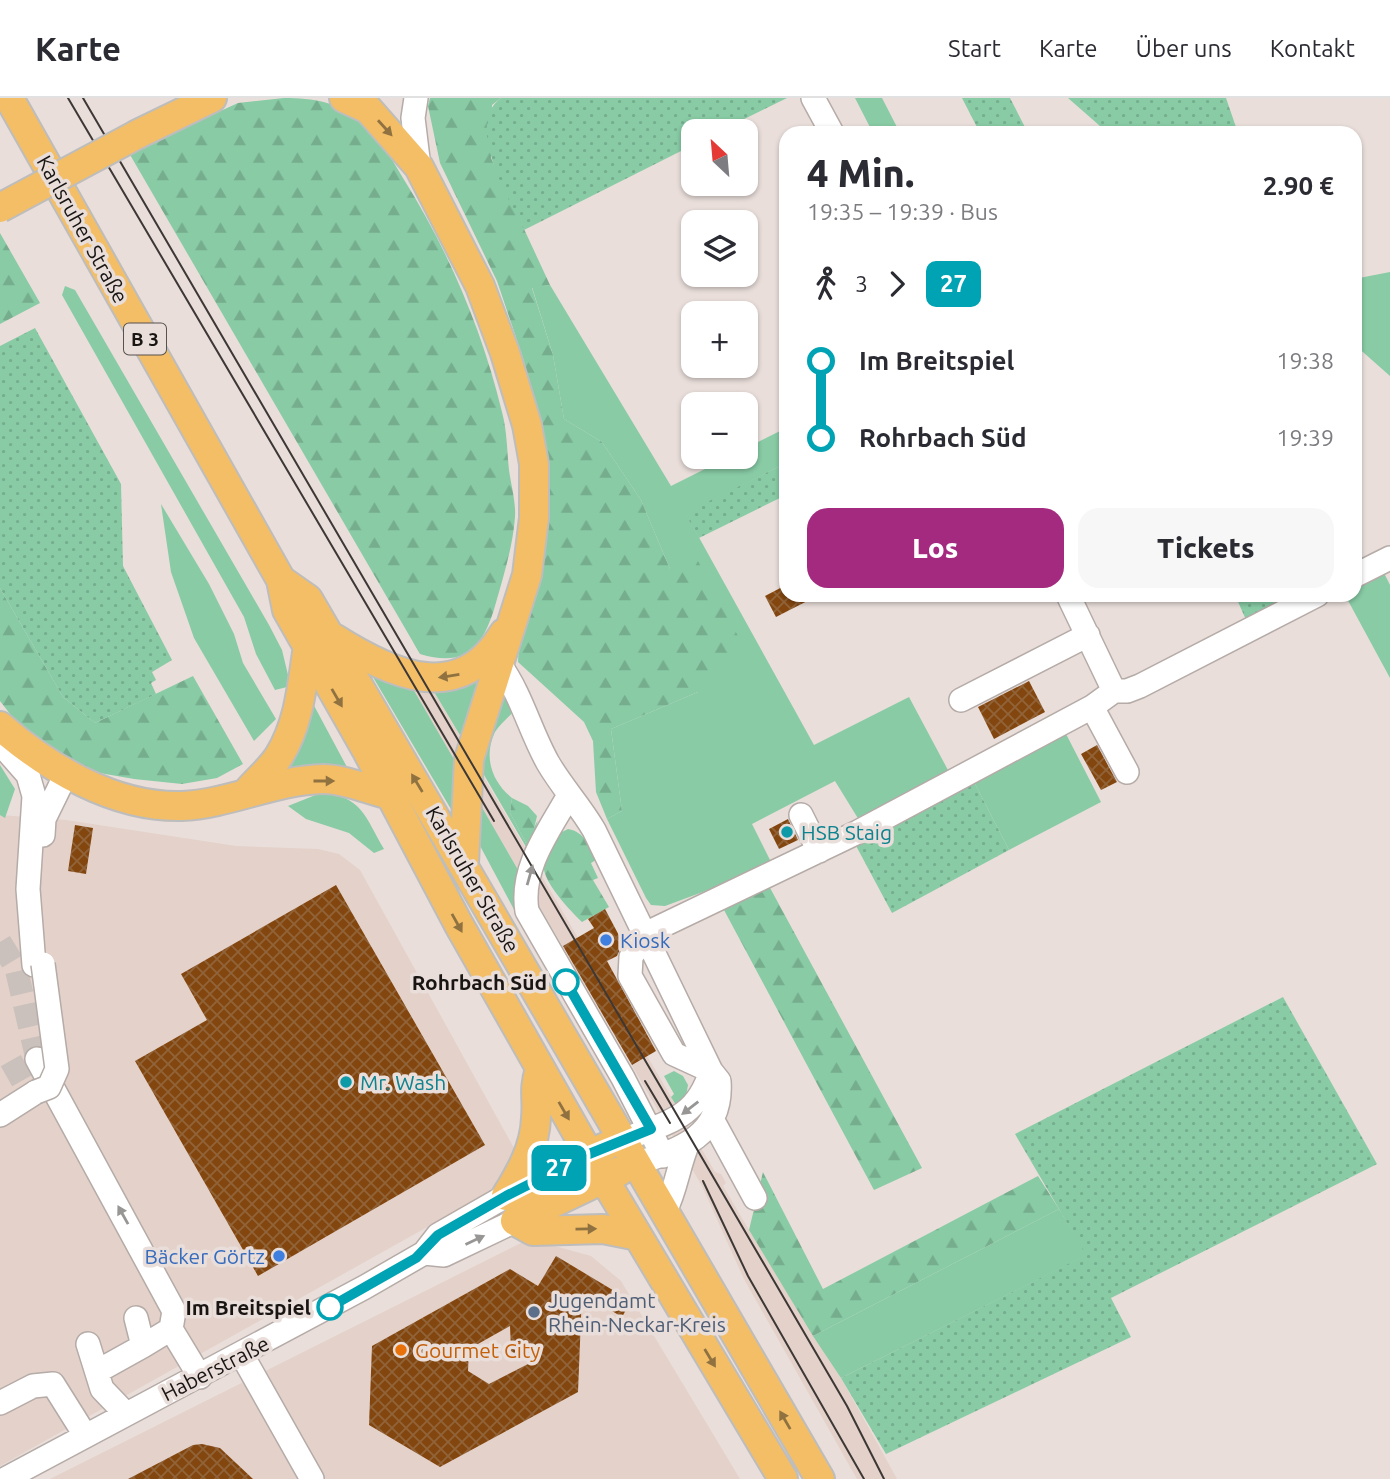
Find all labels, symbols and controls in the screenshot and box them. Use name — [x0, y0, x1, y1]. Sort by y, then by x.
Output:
text: Karte — [35, 30, 121, 67]
text: Start — [948, 35, 1001, 62]
text: Karte — [1039, 35, 1098, 62]
text: Über uns — [1136, 35, 1232, 62]
text: Kontakt — [1270, 35, 1355, 62]
one-way arrow — [377, 119, 393, 137]
north arrow — [681, 119, 758, 196]
map controls — [681, 119, 758, 469]
street label: Karlsruher Straße — [33, 151, 133, 307]
text: 4 Min. — [807, 152, 914, 194]
text: 2.90 € — [1263, 171, 1334, 200]
text: 19:35 – 19:39 · Bus — [807, 199, 998, 224]
button: layers — [681, 210, 758, 287]
icon: walk — [807, 265, 845, 303]
icon: forward — [878, 265, 916, 303]
text: 27 — [940, 270, 967, 297]
text: 3 — [855, 271, 868, 296]
button: + — [681, 301, 758, 378]
road number: B 3 — [124, 324, 166, 354]
text: Im Breitspiel — [859, 346, 1014, 375]
text: 19:38 — [1276, 348, 1334, 373]
button: − — [681, 392, 758, 469]
text: Rohrbach Süd — [859, 423, 1026, 452]
text: 19:39 — [1276, 425, 1334, 450]
button: Los — [807, 508, 1064, 588]
button: Tickets — [1078, 508, 1334, 588]
one-way arrow — [438, 671, 460, 682]
one-way arrow — [331, 688, 343, 707]
one-way arrow — [410, 774, 423, 793]
one-way arrow — [313, 775, 335, 787]
street label: Karlsruher Straße — [421, 802, 525, 956]
place label: HSB Staig — [801, 820, 892, 844]
marker: HSB Staig — [779, 824, 795, 840]
one-way arrow — [525, 865, 535, 886]
one-way arrow — [451, 913, 463, 933]
place label: Kiosk — [620, 928, 671, 952]
marker: Kiosk — [598, 932, 614, 948]
marker: Rohrbach Süd — [553, 969, 579, 995]
place label: Rohrbach Süd — [412, 970, 547, 994]
place label: Mr. Wash — [360, 1070, 446, 1094]
marker: Mr. Wash — [338, 1074, 354, 1090]
one-way arrow — [680, 1101, 699, 1115]
one-way arrow — [558, 1102, 570, 1121]
line badge: 27 — [528, 1145, 590, 1191]
text: 27 — [545, 1154, 573, 1181]
one-way arrow — [117, 1205, 129, 1225]
one-way arrow — [575, 1223, 597, 1235]
one-way arrow — [464, 1235, 485, 1246]
place label: Bäcker Görtz — [144, 1244, 265, 1268]
marker: Bäcker Görtz — [271, 1248, 287, 1264]
place label: Jugendamt Rhein-Neckar-Kreis — [548, 1288, 726, 1336]
marker: Im Breitspiel — [317, 1294, 343, 1320]
place label: Im Breitspiel — [185, 1295, 311, 1319]
marker: Jugendamt Rhein-Neckar-Kreis — [526, 1304, 542, 1320]
street label: Haberstraße — [157, 1331, 273, 1405]
place label: Gourmet City — [415, 1338, 540, 1362]
marker: Gourmet City — [393, 1342, 409, 1358]
one-way arrow — [704, 1349, 716, 1368]
one-way arrow — [780, 1410, 792, 1430]

